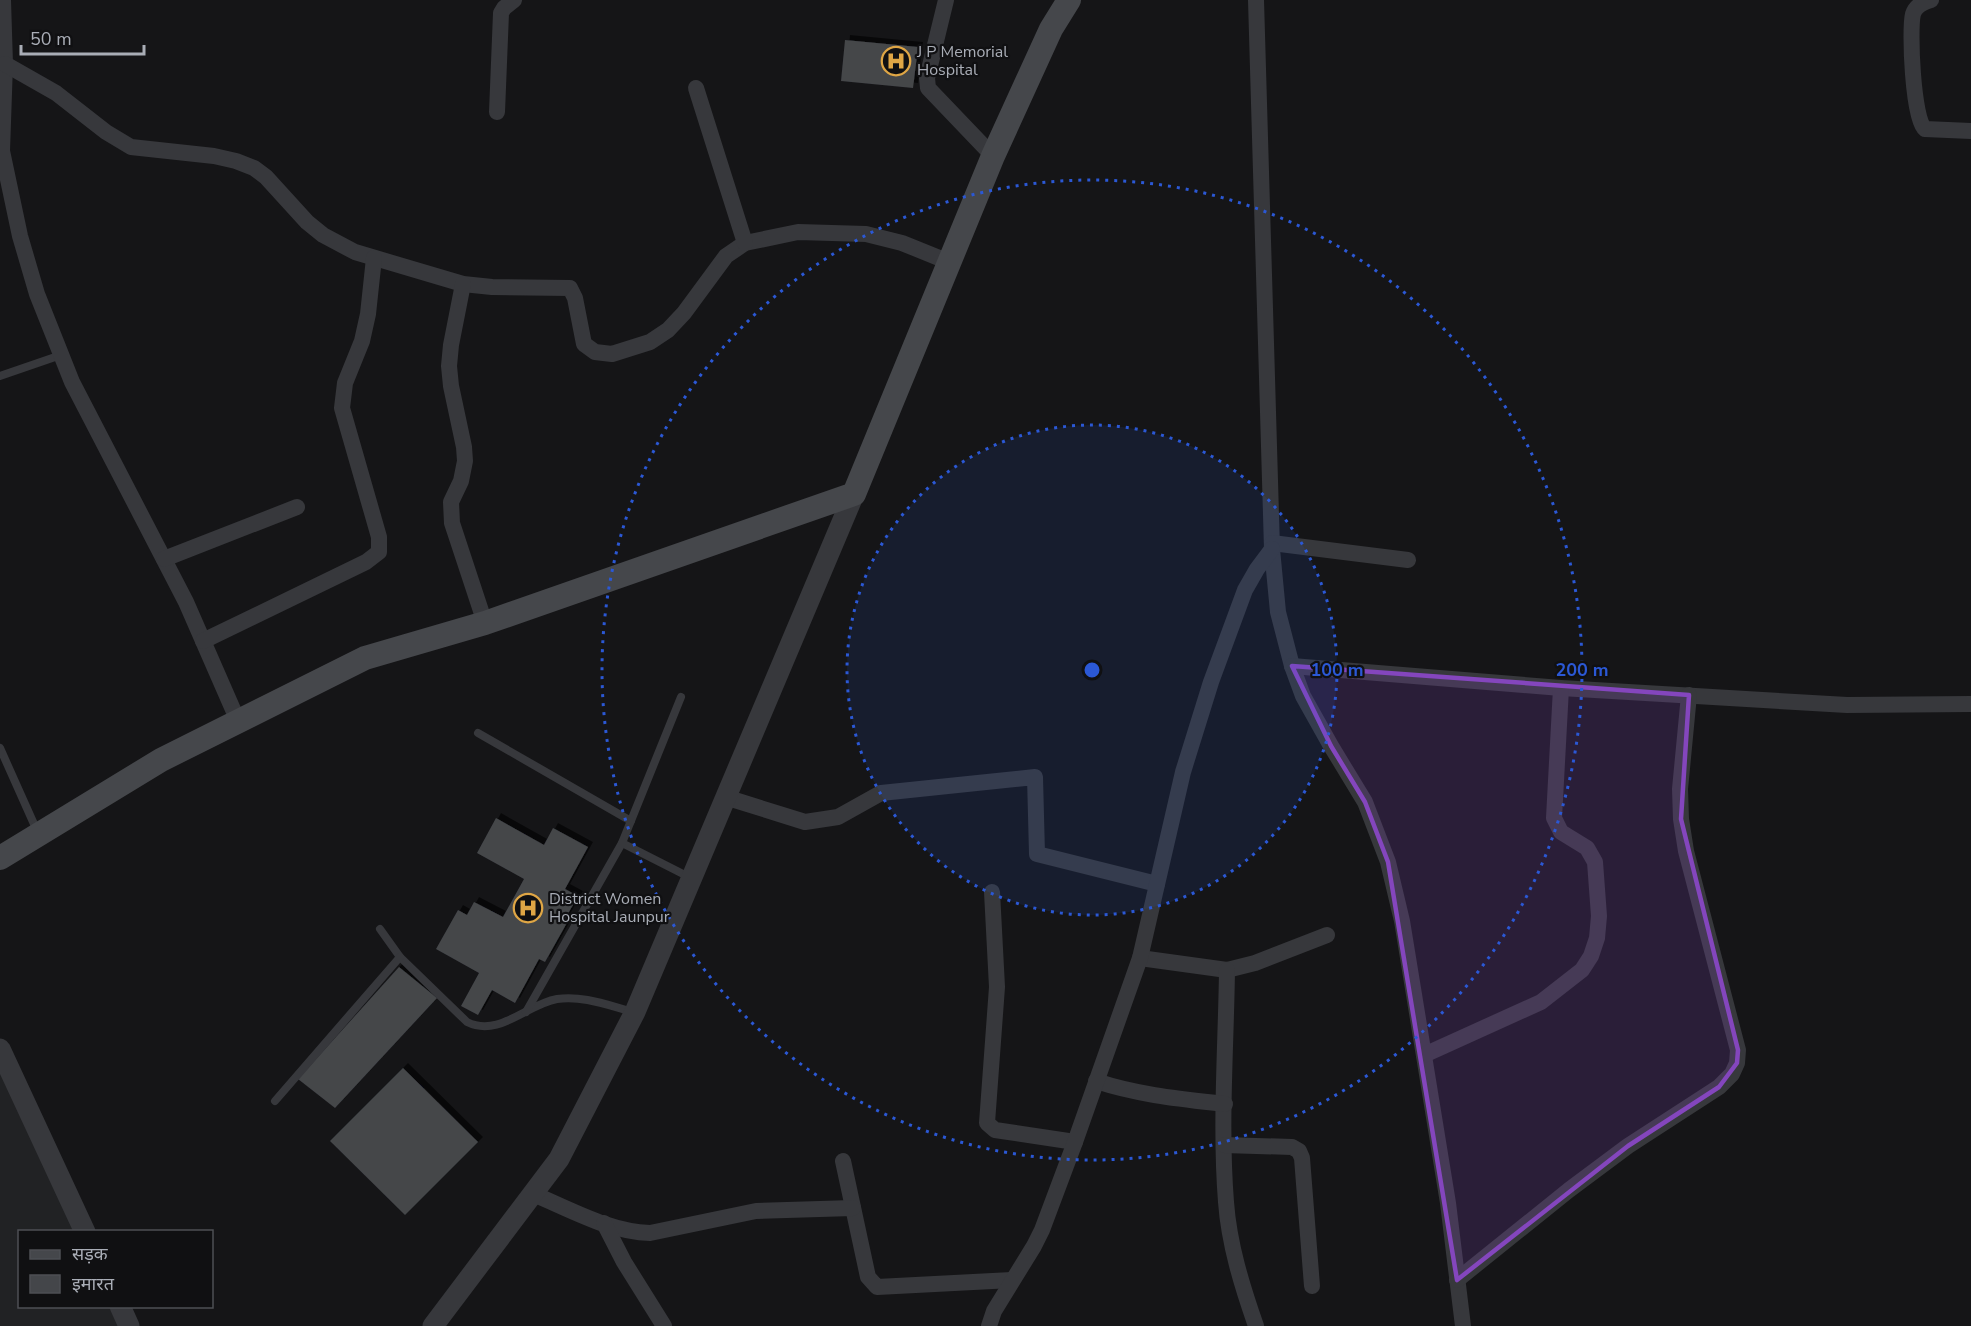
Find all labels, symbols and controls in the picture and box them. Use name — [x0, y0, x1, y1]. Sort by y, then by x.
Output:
scale bar — [21, 18, 144, 56]
text: 50 m — [30, 27, 72, 51]
place label: J P Memorial Hospital — [916, 41, 1008, 81]
hospital icon: J P Memorial Hospital — [880, 45, 912, 77]
text: 100 m — [1310, 658, 1364, 682]
text: 200 m — [1555, 658, 1609, 682]
centre of rings — [1082, 660, 1102, 680]
place label: District Women Hospital Jaunpur — [549, 888, 670, 928]
hospital icon: District Women Hospital Jaunpur — [512, 892, 544, 924]
legend — [18, 1230, 213, 1308]
text: सड़क — [72, 1242, 109, 1266]
text: इमारत — [72, 1272, 115, 1296]

